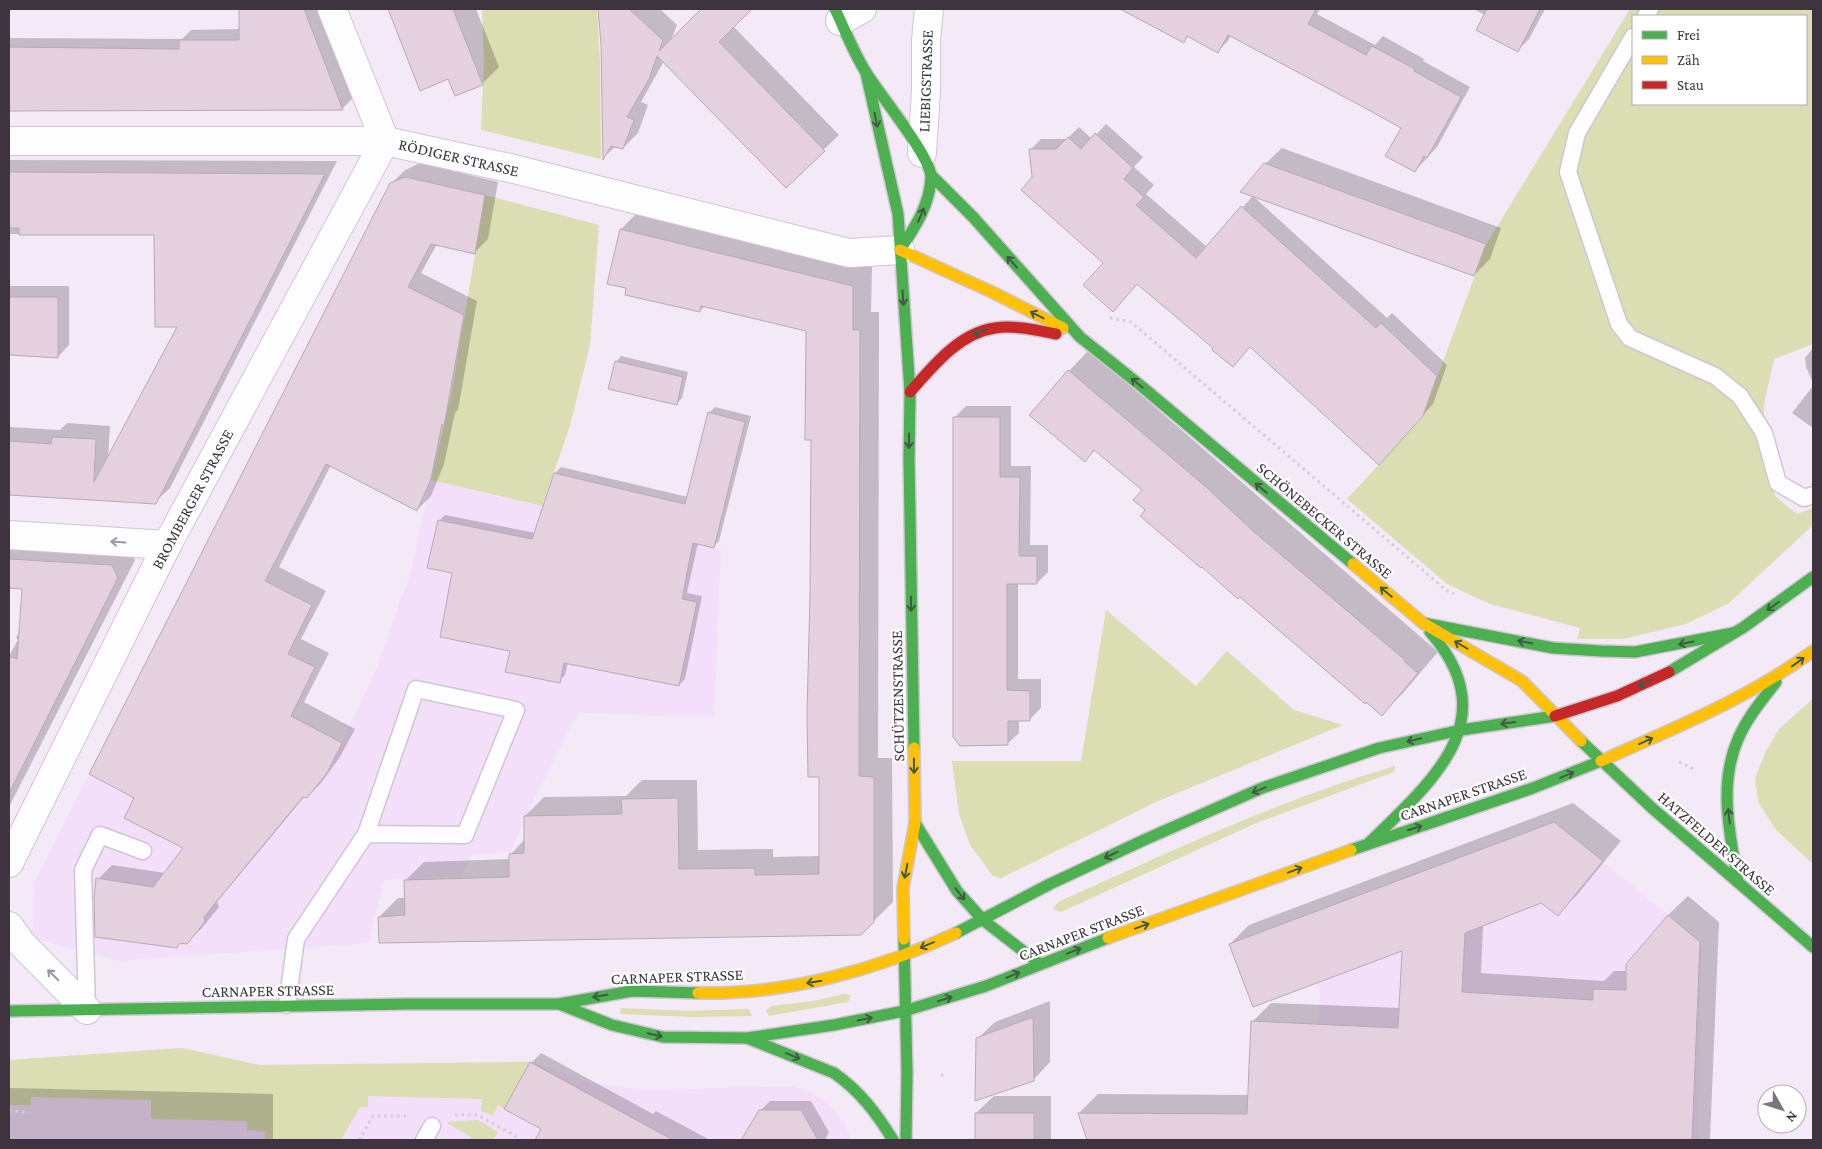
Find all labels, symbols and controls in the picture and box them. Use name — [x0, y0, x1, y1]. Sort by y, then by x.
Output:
legend — [1632, 15, 1807, 105]
text: Frei — [1677, 27, 1700, 43]
street label: LIEBIGSTRASSE — [915, 29, 936, 132]
text: Zäh — [1677, 52, 1700, 68]
text: Stau — [1677, 77, 1704, 93]
one-way arrow — [872, 112, 882, 128]
street label: RÖDIGER STRASSE — [397, 135, 521, 180]
one-way arrow — [917, 208, 927, 223]
one-way arrow — [1006, 256, 1018, 269]
one-way arrow — [898, 290, 908, 306]
one-way arrow — [1029, 310, 1044, 320]
one-way arrow — [973, 328, 988, 338]
one-way arrow — [1131, 377, 1144, 388]
street label: BROMBERGER STRASSE — [148, 426, 237, 572]
one-way arrow — [904, 432, 914, 449]
street label: SCHÖNEBECKER STRASSE — [1254, 459, 1396, 582]
one-way arrow — [1255, 483, 1268, 494]
one-way arrow — [110, 538, 126, 547]
one-way arrow — [1380, 587, 1393, 598]
one-way arrow — [907, 595, 916, 611]
one-way arrow — [1767, 601, 1781, 611]
street label: SCHÜTZENSTRASSE — [888, 630, 907, 762]
one-way arrow — [1517, 637, 1533, 646]
one-way arrow — [1678, 638, 1694, 648]
one-way arrow — [1454, 640, 1469, 650]
one-way arrow — [1791, 657, 1805, 667]
one-way arrow — [1638, 679, 1653, 688]
one-way arrow — [1501, 718, 1517, 728]
one-way arrow — [1406, 736, 1422, 745]
one-way arrow — [1638, 736, 1653, 746]
one-way arrow — [909, 758, 919, 774]
street label: CARNAPER STRASSE — [1398, 765, 1529, 824]
one-way arrow — [1559, 769, 1574, 779]
one-way arrow — [1252, 785, 1267, 795]
street label: HATZFELDER STRASSE — [1655, 788, 1779, 899]
one-way arrow — [1724, 809, 1734, 825]
one-way arrow — [1407, 822, 1423, 832]
one-way arrow — [1103, 851, 1118, 861]
one-way arrow — [901, 862, 910, 878]
one-way arrow — [1286, 865, 1302, 874]
one-way arrow — [954, 887, 965, 900]
street label: CARNAPER STRASSE — [1016, 901, 1146, 964]
one-way arrow — [1134, 921, 1149, 930]
one-way arrow — [920, 941, 935, 951]
one-way arrow — [1066, 946, 1081, 955]
street label: CARNAPER STRASSE — [610, 966, 744, 987]
one-way arrow — [47, 969, 59, 981]
one-way arrow — [1005, 970, 1020, 980]
one-way arrow — [807, 977, 823, 987]
street label: CARNAPER STRASSE — [202, 981, 335, 1000]
one-way arrow — [593, 991, 609, 1001]
one-way arrow — [937, 994, 953, 1004]
one-way arrow — [856, 1014, 872, 1023]
one-way arrow — [646, 1031, 662, 1040]
one-way arrow — [785, 1052, 800, 1061]
north arrow — [1757, 1084, 1807, 1134]
text: N — [1783, 1108, 1801, 1126]

